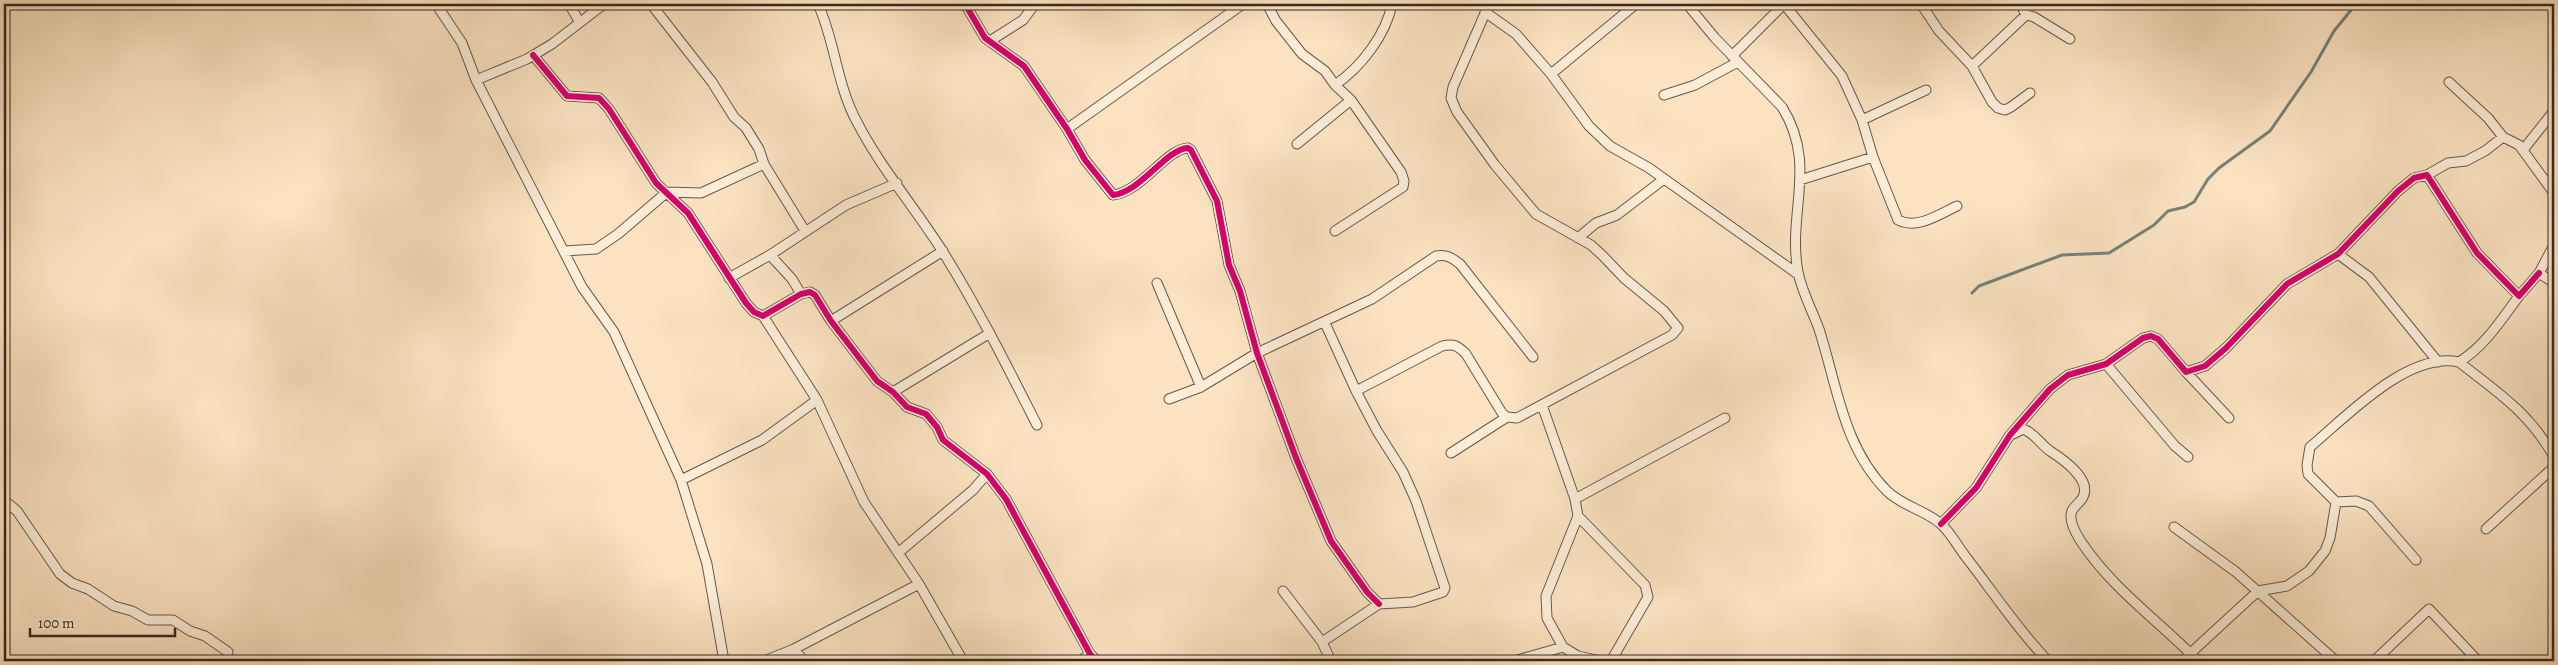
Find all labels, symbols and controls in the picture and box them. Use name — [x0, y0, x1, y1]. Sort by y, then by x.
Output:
scale bar — [30, 605, 175, 637]
text: 100 m — [38, 613, 75, 633]

